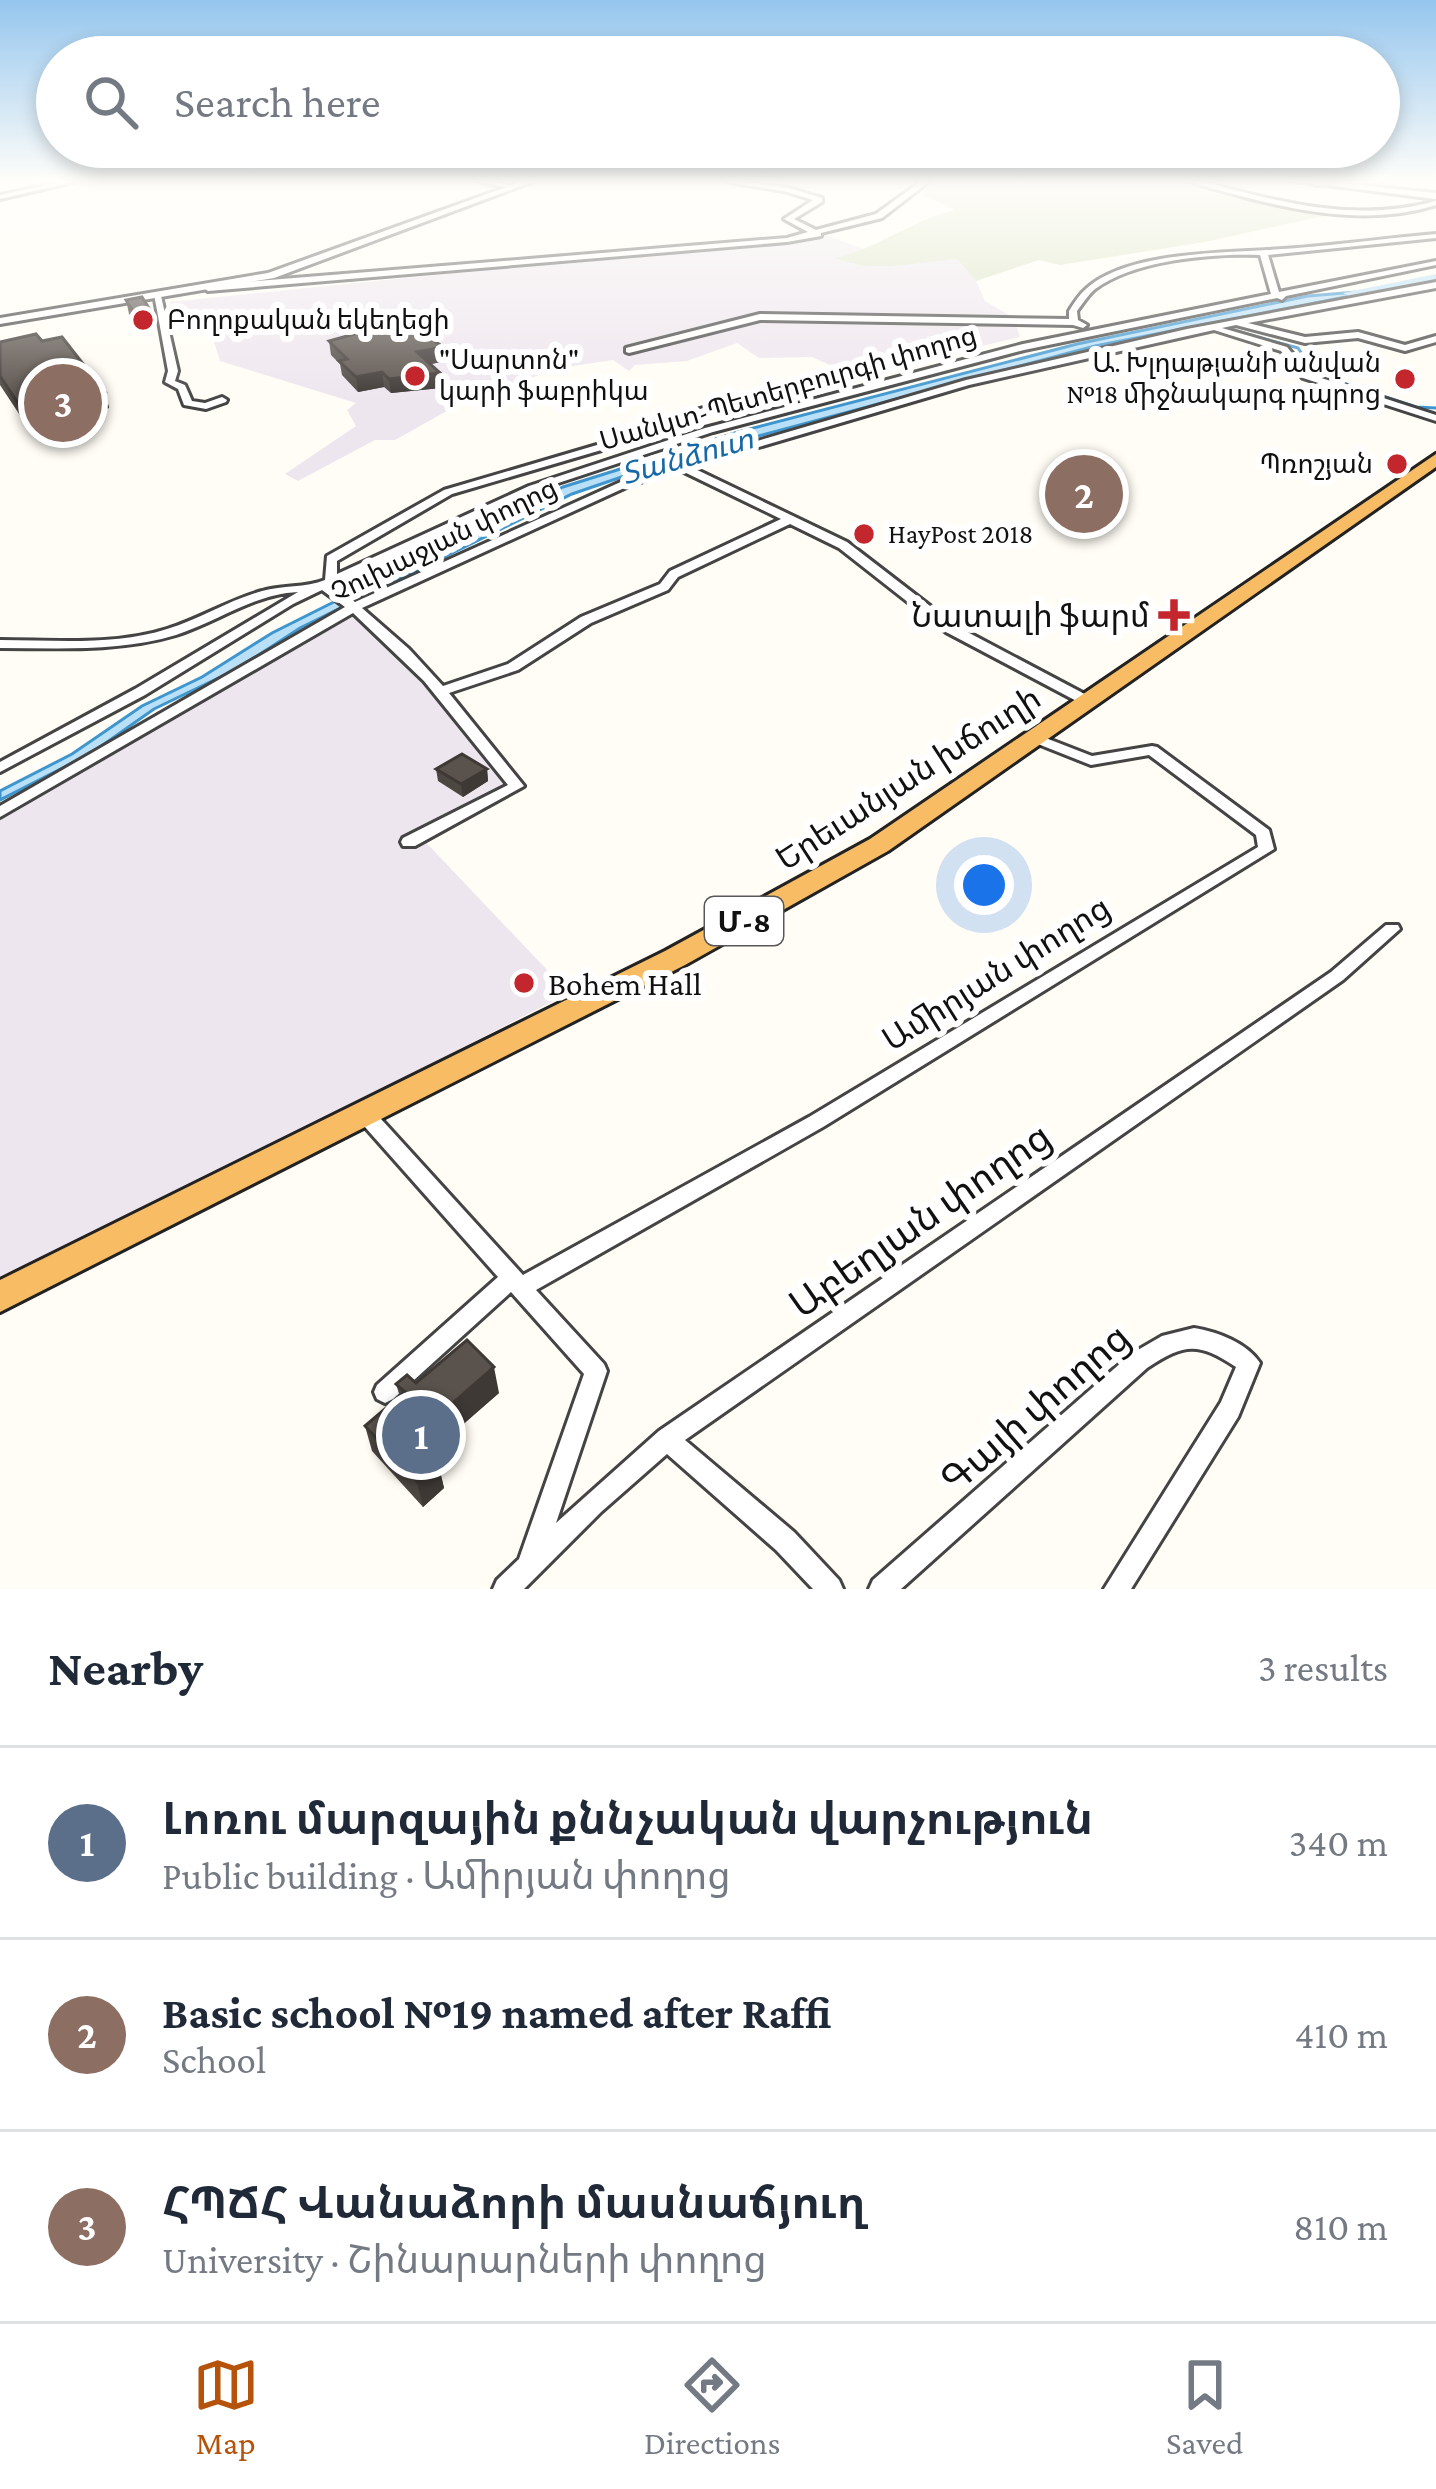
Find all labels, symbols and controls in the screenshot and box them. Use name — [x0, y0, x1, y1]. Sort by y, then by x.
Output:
search box — [36, 36, 1400, 168]
icon: search — [78, 69, 144, 135]
text: Search here — [174, 77, 381, 127]
place label: Բողոքական եկեղեցի — [167, 305, 450, 336]
marker: Բողոքական եկեղեցի — [130, 307, 156, 333]
street label: Սանկտ-Պետերբուրգի փողոց — [596, 320, 980, 457]
place label: "Սարտոն" կարի ֆաբրիկա — [439, 345, 649, 407]
place label: Ա. Խլղաթյանի անվան №18 միջնակարգ դպրոց — [1066, 348, 1381, 410]
pin: 3 — [24, 358, 102, 448]
marker: "Սարտոն" կարի ֆաբրիկա — [402, 363, 428, 389]
marker: Ա. Խլղաթյանի անվան №18 միջնակարգ դպրոց — [1392, 366, 1418, 392]
water label: Տանձուտ — [617, 421, 758, 491]
pin: 2 — [1045, 449, 1123, 539]
place label: Պռոշյան — [1259, 449, 1373, 480]
marker: Պռոշյան — [1384, 451, 1410, 477]
street label: Չուխաջյան փողոց — [326, 472, 562, 609]
place label: HayPost 2018 — [888, 519, 1033, 549]
marker: HayPost 2018 — [851, 521, 877, 547]
place label: Նատալի ֆարմ — [911, 597, 1150, 635]
marker: Նատալի ֆարմ — [1161, 602, 1187, 628]
street label: Երեւանյան խճուղի — [769, 679, 1048, 878]
your location — [954, 855, 1014, 915]
street label: Ամիրյան փողոց — [875, 888, 1117, 1059]
road number: Մ-8 — [705, 897, 783, 945]
place label: Bohem Hall — [548, 965, 702, 1002]
marker: Bohem Hall — [511, 970, 537, 996]
street label: Աբեղյան փողոց — [781, 1114, 1059, 1327]
street label: Գայի փողոց — [932, 1315, 1138, 1502]
pin: 1 — [382, 1390, 460, 1480]
text: Nearby — [48, 1639, 203, 1696]
text: 3 results — [1258, 1646, 1388, 1689]
text: Լոռու մարզային քննչական վարչություն — [162, 1794, 1093, 1844]
text: 1 — [80, 1821, 94, 1864]
text: 340 m — [1289, 1821, 1388, 1864]
text: Public building · Ամիրյան փողոց — [162, 1854, 731, 1897]
text: Basic school №19 named after Raffi — [162, 1988, 831, 2038]
text: 2 — [77, 2013, 97, 2056]
text: 410 m — [1294, 2013, 1388, 2056]
text: School — [162, 2038, 266, 2081]
text: ՀՊՃՀ Վանաձորի մասնաճյուղ — [162, 2178, 866, 2228]
text: 3 — [77, 2205, 97, 2248]
text: 810 m — [1293, 2205, 1388, 2248]
text: University · Շինարարների փողոց — [162, 2238, 767, 2281]
tab: Map — [193, 2352, 259, 2461]
tab: Directions — [644, 2352, 781, 2461]
tab: Saved — [1166, 2352, 1243, 2461]

